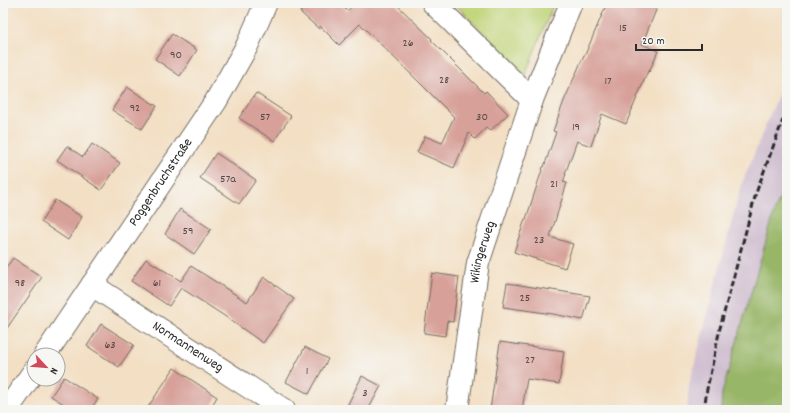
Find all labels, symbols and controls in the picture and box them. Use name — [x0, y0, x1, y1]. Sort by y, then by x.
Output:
house number: 15 — [619, 20, 627, 37]
scale bar — [636, 26, 702, 52]
text: 20 m — [642, 33, 665, 50]
house number: 26 — [402, 35, 414, 52]
house number: 90 — [170, 47, 182, 64]
house number: 28 — [439, 72, 449, 89]
house number: 17 — [604, 73, 612, 90]
house number: 92 — [130, 100, 140, 117]
house number: 57 — [260, 109, 270, 126]
house number: 30 — [476, 109, 488, 126]
house number: 19 — [572, 119, 580, 136]
street label: Poggenbruchstraße — [124, 134, 198, 231]
house number: 57a — [220, 171, 236, 188]
house number: 21 — [550, 176, 558, 193]
street label: Wikingerweg — [465, 218, 501, 285]
house number: 59 — [182, 223, 194, 240]
house number: 23 — [534, 232, 544, 249]
house number: 98 — [15, 275, 25, 292]
house number: 61 — [153, 275, 161, 292]
house number: 25 — [520, 290, 530, 307]
street label: Normannenweg — [148, 317, 227, 378]
house number: 63 — [104, 337, 116, 354]
north arrow — [26, 347, 66, 387]
house number: 27 — [525, 352, 535, 369]
house number: 1 — [306, 363, 308, 380]
text: N — [45, 365, 62, 377]
house number: 3 — [362, 385, 368, 402]

